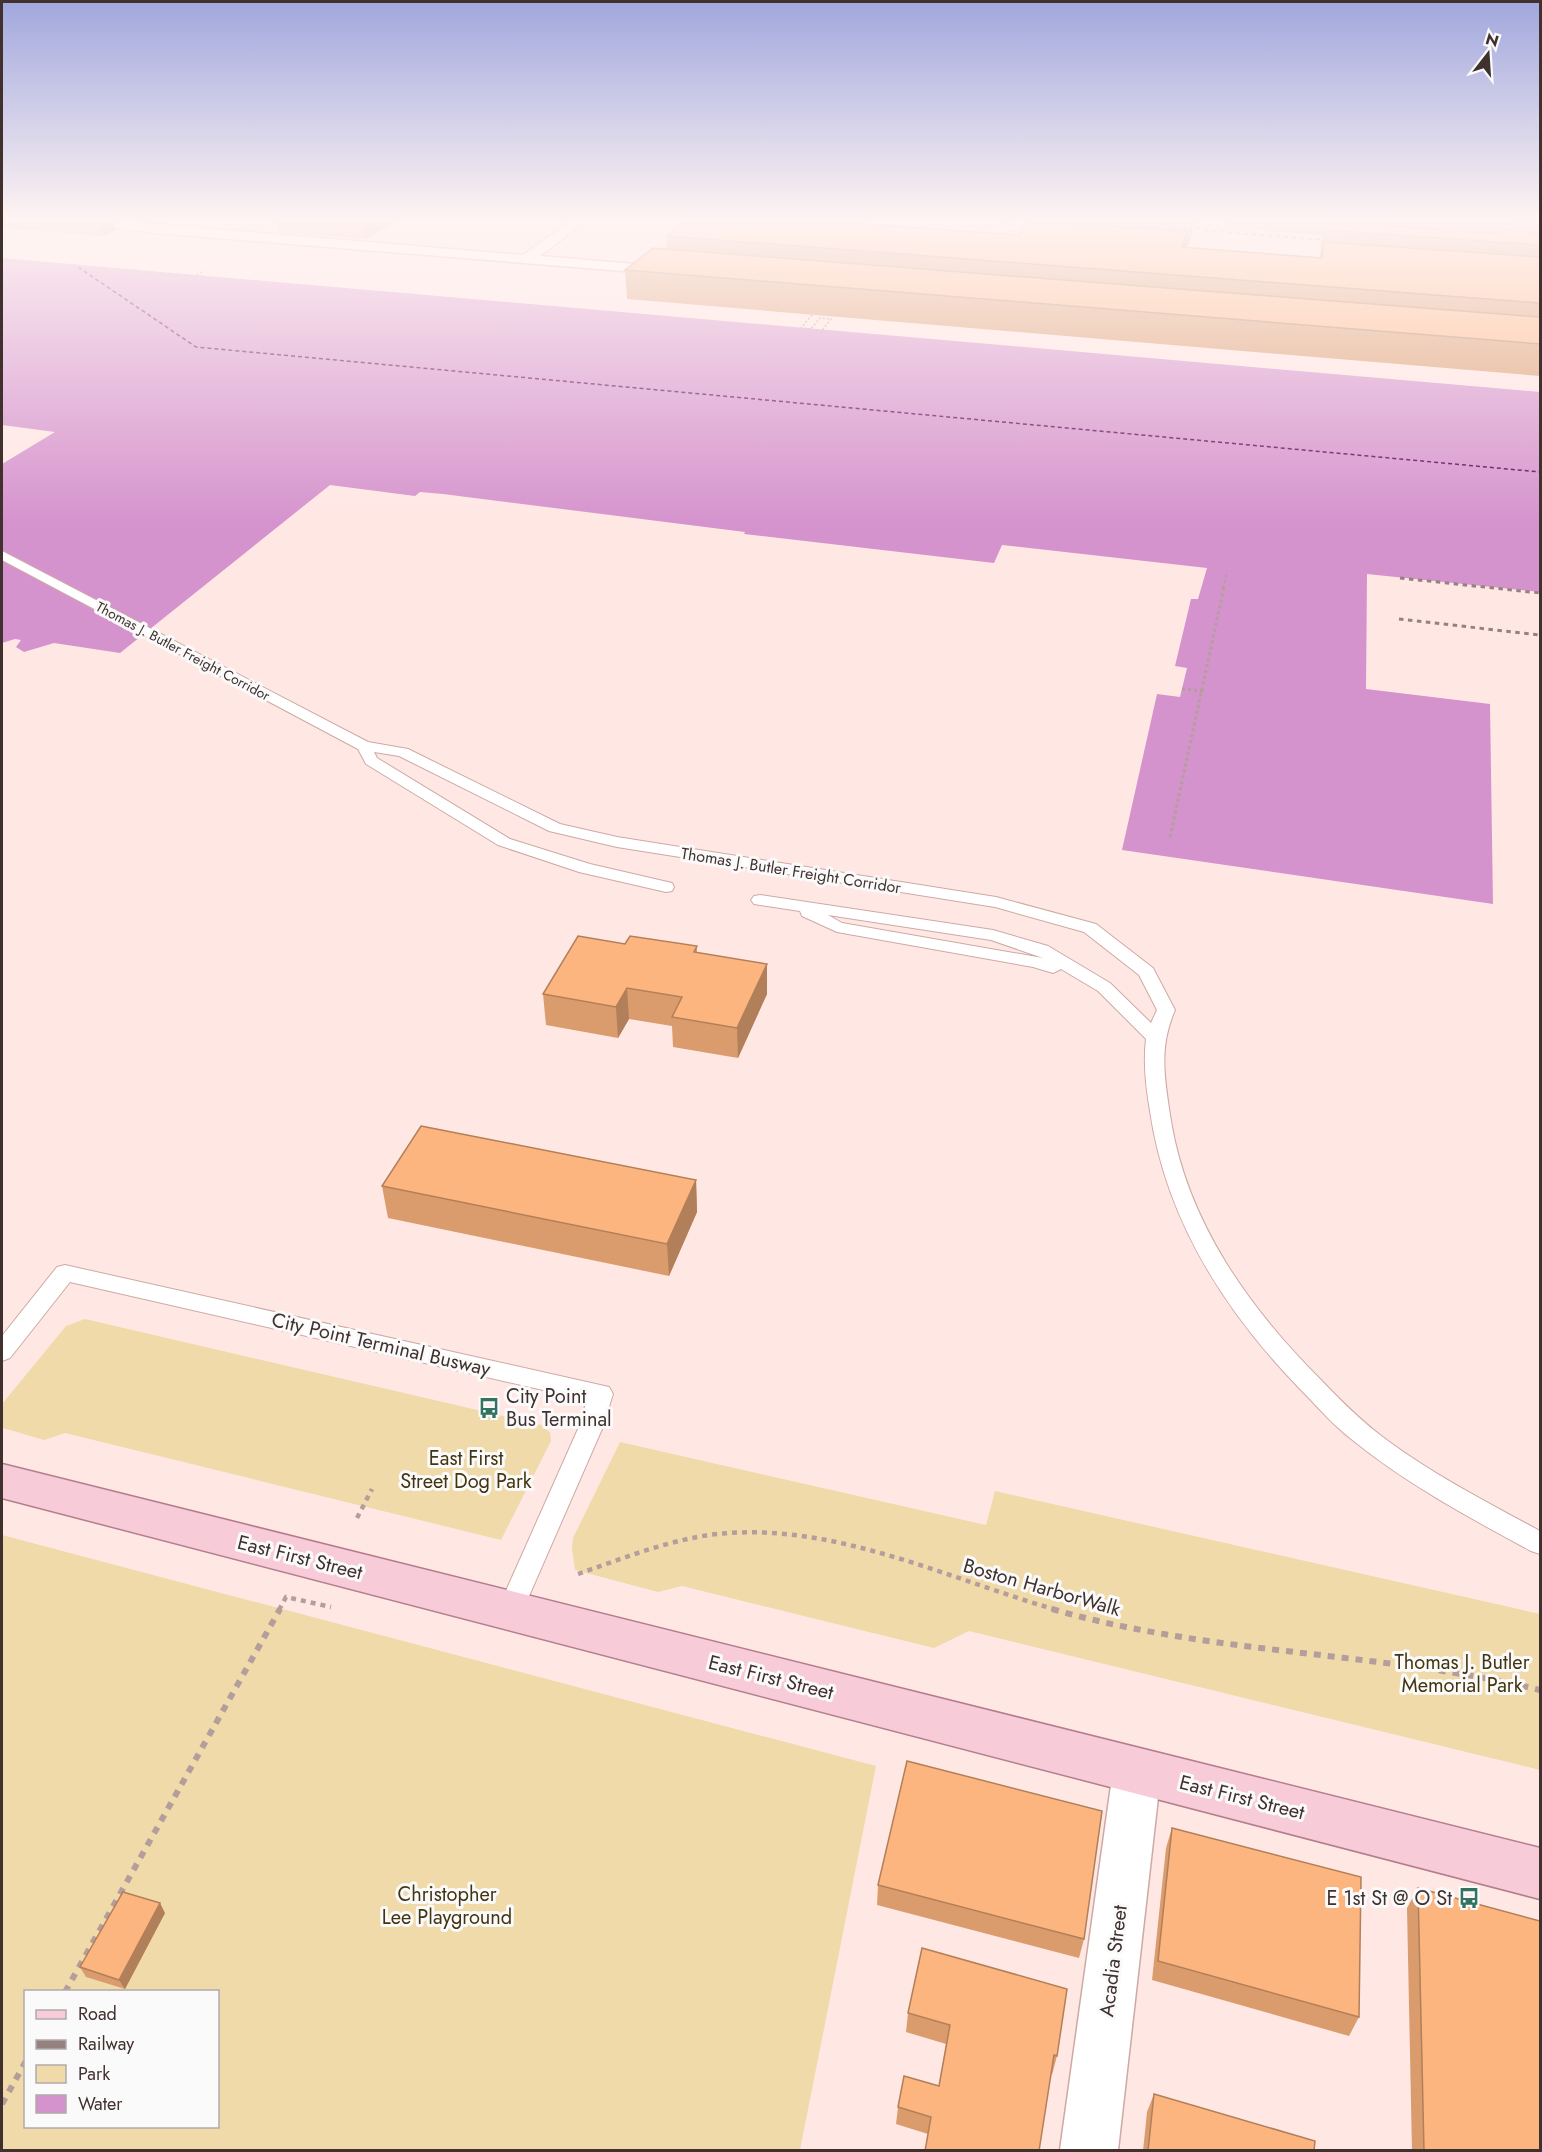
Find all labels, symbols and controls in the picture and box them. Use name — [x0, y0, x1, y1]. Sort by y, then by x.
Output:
north arrow — [1458, 24, 1518, 84]
text: N — [1483, 27, 1502, 53]
street label: Thomas J. Butler Freight Corridor — [92, 596, 274, 706]
street label: Thomas J. Butler Freight Corridor — [679, 842, 903, 899]
street label: City Point Terminal Busway — [269, 1305, 493, 1384]
place label: City Point Bus Terminal — [506, 1382, 612, 1434]
bus stop icon: City Point Bus Terminal — [477, 1396, 501, 1420]
park label: East First Street Dog Park — [400, 1444, 532, 1496]
street label: East First Street — [234, 1528, 366, 1587]
street label: Boston HarborWalk — [960, 1551, 1124, 1624]
street label: East First Street — [705, 1648, 837, 1707]
park label: Thomas J. Butler Memorial Park — [1394, 1648, 1530, 1700]
street label: East First Street — [1176, 1768, 1308, 1827]
park label: Christopher Lee Playground — [382, 1880, 512, 1932]
place label: E 1st St @ O St — [1326, 1884, 1452, 1913]
bus stop icon: E 1st St @ O St — [1457, 1886, 1481, 1910]
street label: Acadia Street — [1092, 1903, 1135, 2019]
legend — [24, 1990, 219, 2128]
text: Road — [78, 2001, 117, 2027]
text: Railway — [78, 2031, 134, 2057]
text: Park — [78, 2061, 110, 2087]
text: Water — [78, 2091, 123, 2117]

